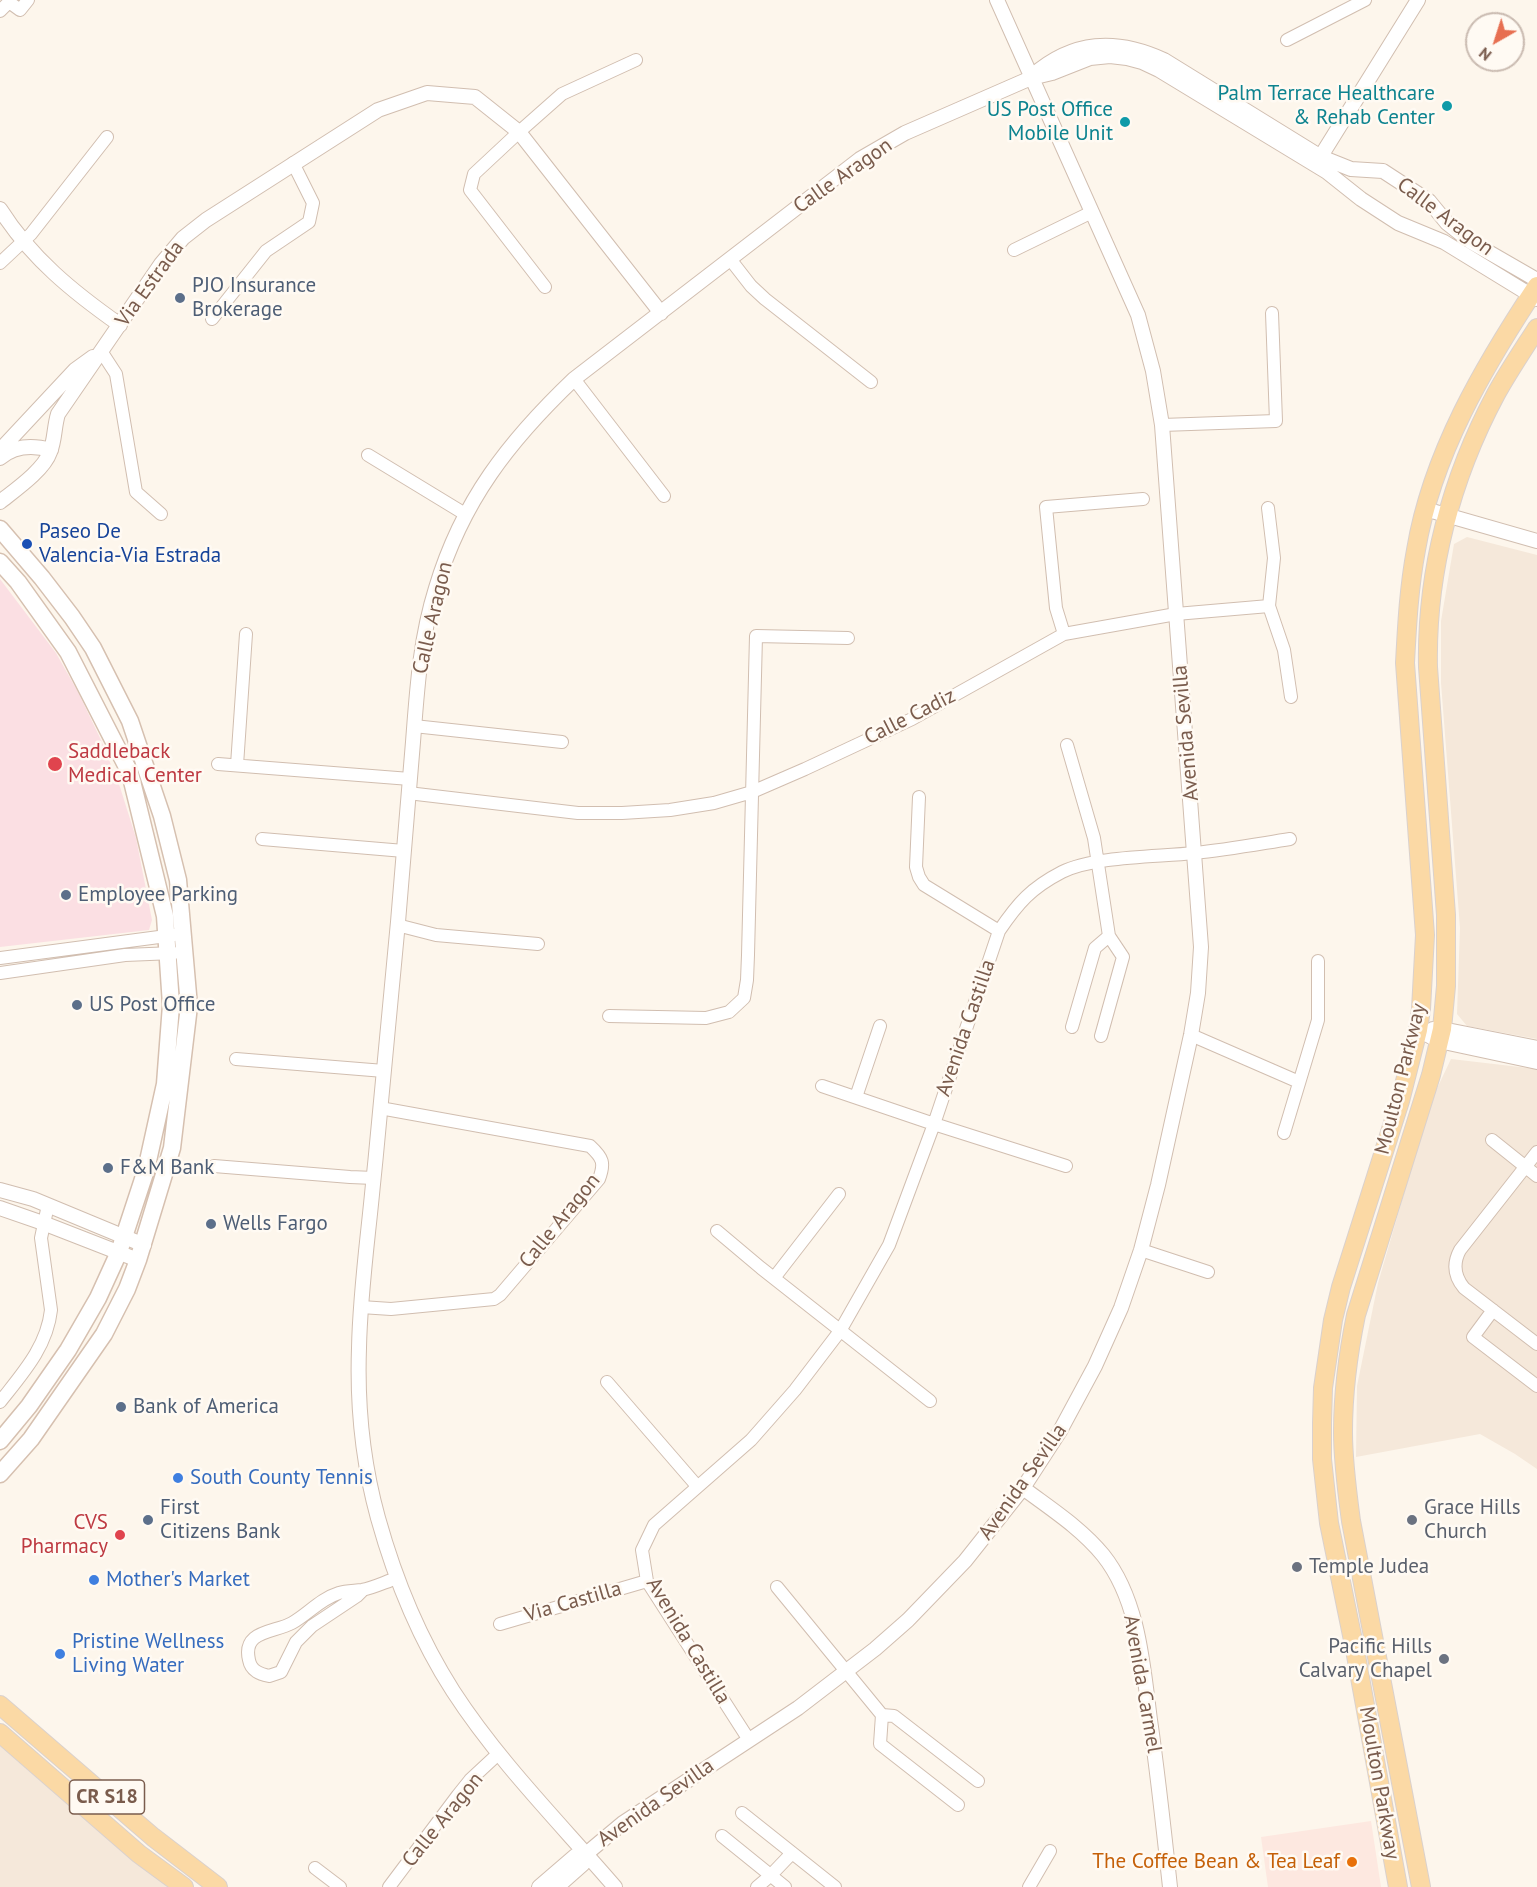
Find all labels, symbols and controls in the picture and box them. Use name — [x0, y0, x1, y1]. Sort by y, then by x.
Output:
north arrow — [1465, 12, 1525, 72]
text: N — [1475, 43, 1495, 66]
place label: Palm Terrace Healthcare & Rehab Center — [1218, 81, 1435, 131]
place label: US Post Office Mobile Unit — [987, 97, 1113, 147]
marker: Palm Terrace Healthcare & Rehab Center — [1440, 99, 1454, 113]
marker: US Post Office Mobile Unit — [1118, 115, 1132, 129]
street label: Calle Aragon — [789, 133, 897, 219]
street label: Calle Aragon — [1392, 172, 1498, 262]
street label: Via Estrada — [110, 236, 190, 332]
place label: PJO Insurance Brokerage — [192, 273, 316, 323]
marker: PJO Insurance Brokerage — [173, 291, 187, 305]
place label: Paseo De Valencia-Via Estrada — [39, 519, 221, 569]
marker: Paseo De Valencia-Via Estrada — [20, 537, 34, 551]
street label: Calle Aragon — [408, 559, 458, 677]
street label: Avenida Sevilla — [1168, 664, 1204, 802]
street label: Calle Cadiz — [860, 683, 960, 751]
place label: Saddleback Medical Center — [68, 739, 202, 789]
marker: Saddleback Medical Center — [46, 755, 64, 773]
place label: Employee Parking — [78, 882, 238, 908]
marker: Employee Parking — [59, 888, 73, 902]
street label: Avenida Castilla — [931, 956, 1001, 1100]
place label: US Post Office — [89, 992, 215, 1018]
marker: US Post Office — [70, 998, 84, 1012]
street label: Moulton Parkway — [1370, 1001, 1432, 1157]
place label: F&M Bank — [120, 1155, 214, 1181]
marker: F&M Bank — [101, 1161, 115, 1175]
street label: Calle Aragon — [514, 1169, 606, 1273]
place label: Wells Fargo — [223, 1211, 328, 1237]
marker: Wells Fargo — [204, 1217, 218, 1231]
place label: Bank of America — [133, 1394, 279, 1420]
marker: Bank of America — [114, 1400, 128, 1414]
street label: Avenida Sevilla — [974, 1419, 1072, 1545]
place label: South County Tennis — [190, 1465, 373, 1491]
marker: South County Tennis — [171, 1471, 185, 1485]
place label: First Citizens Bank — [160, 1495, 280, 1545]
place label: Grace Hills Church — [1424, 1495, 1521, 1545]
place label: CVS Pharmacy — [21, 1510, 108, 1560]
marker: First Citizens Bank — [141, 1513, 155, 1527]
marker: Grace Hills Church — [1405, 1513, 1419, 1527]
marker: CVS Pharmacy — [113, 1528, 127, 1542]
place label: Temple Judea — [1309, 1554, 1429, 1580]
marker: Temple Judea — [1290, 1560, 1304, 1574]
place label: Mother's Market — [106, 1567, 250, 1593]
marker: Mother's Market — [87, 1573, 101, 1587]
street label: Avenida Castilla — [640, 1573, 736, 1709]
street label: Via Castilla — [522, 1576, 624, 1628]
street label: Avenida Carmel — [1117, 1613, 1167, 1755]
place label: Pristine Wellness Living Water — [72, 1629, 224, 1679]
place label: Pacific Hills Calvary Chapel — [1299, 1634, 1432, 1684]
marker: Pristine Wellness Living Water — [53, 1647, 67, 1661]
marker: Pacific Hills Calvary Chapel — [1437, 1652, 1451, 1666]
street label: Moulton Parkway — [1353, 1705, 1405, 1861]
street label: Avenida Sevilla — [593, 1754, 719, 1852]
street label: Calle Aragon — [397, 1768, 489, 1872]
road number: CR S18 — [70, 1780, 144, 1814]
place label: The Coffee Bean & Tea Leaf — [1092, 1849, 1340, 1875]
marker: The Coffee Bean & Tea Leaf — [1345, 1855, 1359, 1869]

